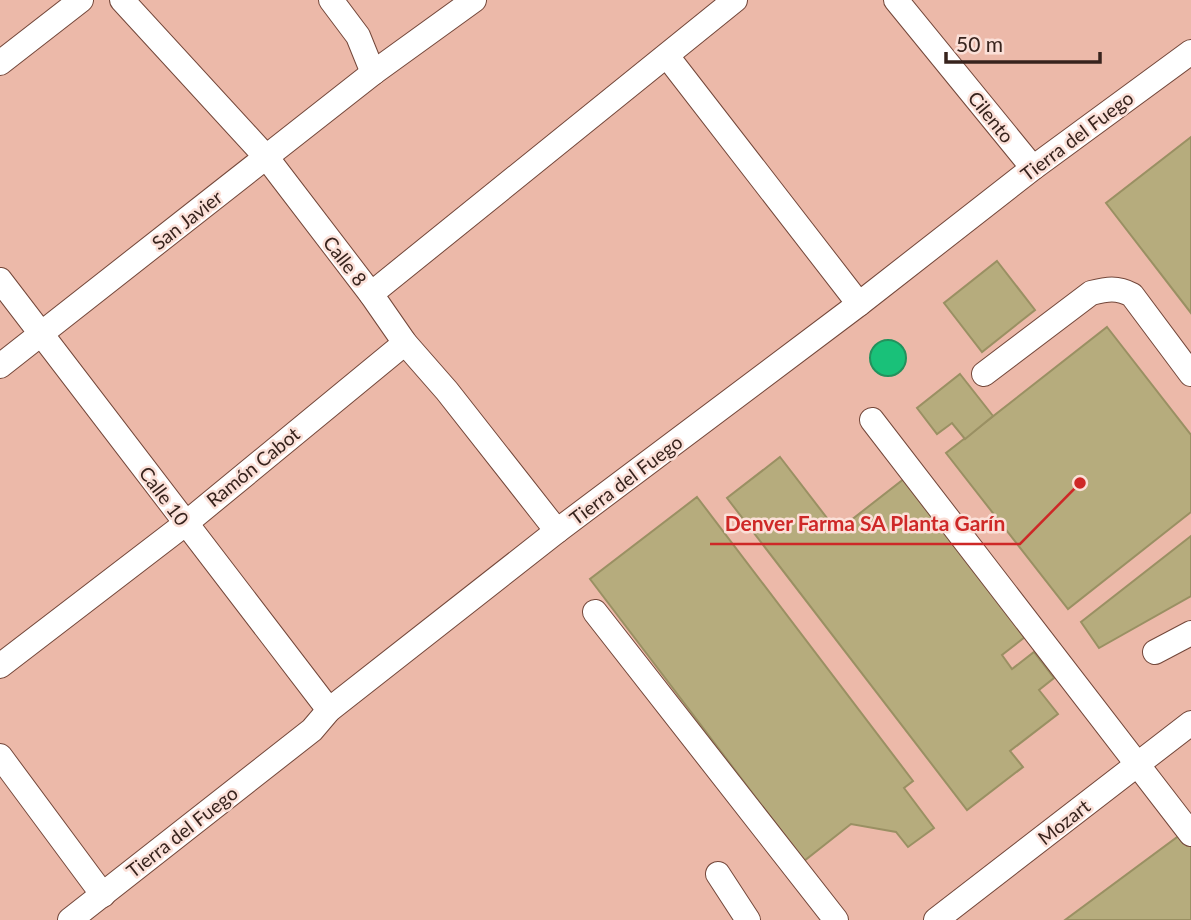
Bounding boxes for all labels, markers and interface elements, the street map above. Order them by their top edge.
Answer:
scale bar [946,21,1100,65]
text: 50 m [956,31,1003,56]
street label: Cilento [964,86,1019,147]
street label: Tierra del Fuego [1016,86,1137,185]
street label: San Javier [147,185,226,254]
street label: Calle 8 [319,231,372,290]
street label: Ramón Cabot [201,422,304,511]
street label: Tierra del Fuego [565,430,686,529]
street label: Calle 10 [135,462,194,530]
callout: Denver Farma SA Planta Garín [710,502,1020,544]
text: Denver Farma SA Planta Garín [725,510,1005,535]
street label: Tierra del Fuego [121,781,242,882]
street label: Mozart [1033,794,1094,849]

